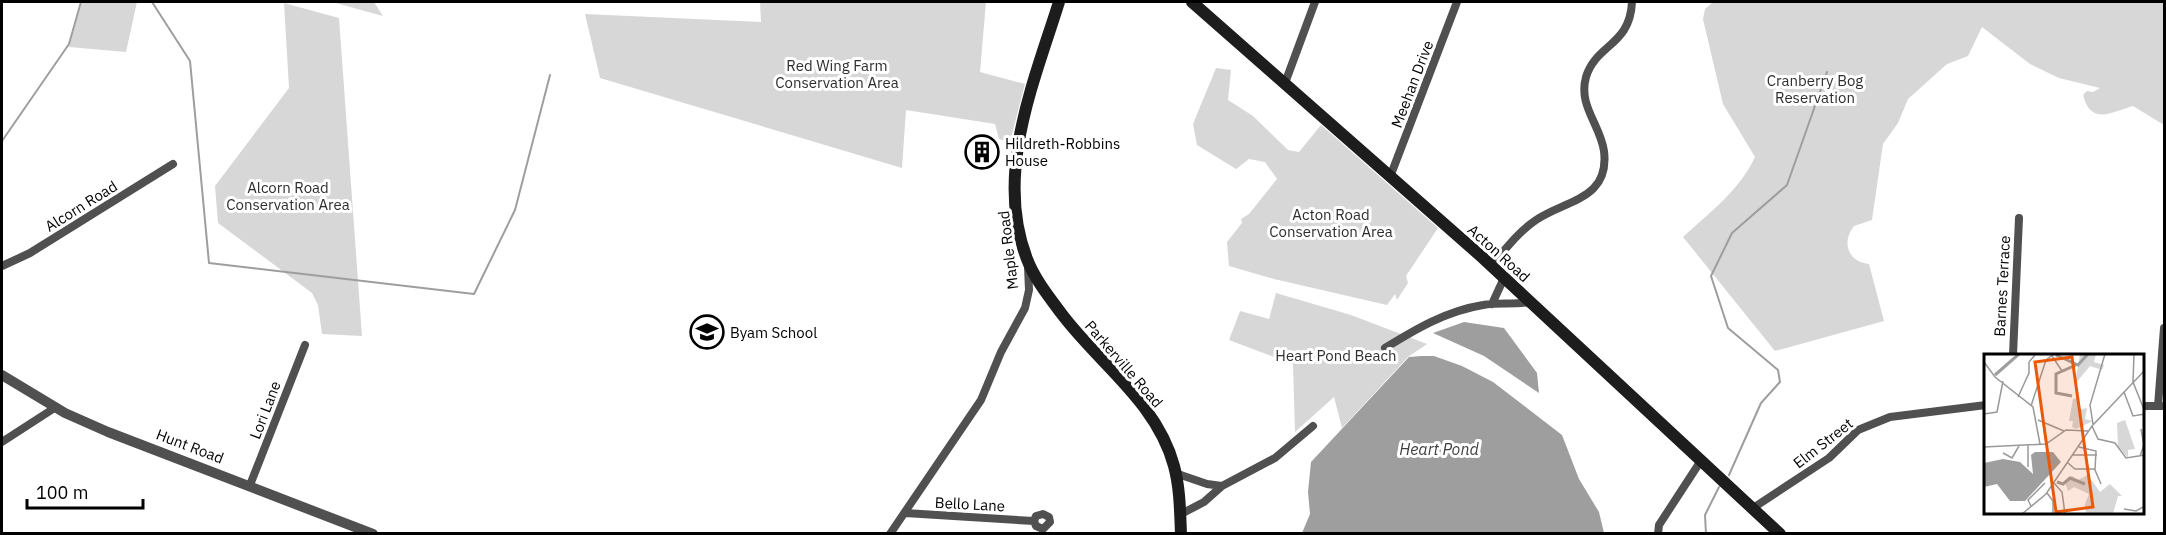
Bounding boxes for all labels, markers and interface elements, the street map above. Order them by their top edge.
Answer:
street label: Meehan Drive [1387,38,1437,130]
park label: Red Wing Farm Conservation Area [775,56,899,92]
park label: Cranberry Bog Reservation [1767,71,1863,107]
building icon: Hildreth-Robbins House [964,134,1000,170]
place label: Hildreth-Robbins House [1005,134,1120,170]
street label: Alcorn Road [41,176,121,236]
park label: Alcorn Road Conservation Area [226,178,350,214]
park label: Acton Road Conservation Area [1269,205,1393,241]
street label: Maple Road [994,210,1022,290]
street label: Acton Road [1464,220,1534,286]
street label: Barnes Terrace [1990,235,2014,337]
school or university icon: Byam School [689,314,725,350]
street label: Parkerville Road [1081,316,1167,412]
place label: Byam School [730,323,817,342]
park label: Heart Pond Beach [1275,346,1397,365]
inset map [1984,354,2145,514]
street label: Lori Lane [245,378,285,442]
street label: Elm Street [1789,414,1857,472]
street label: Hunt Road [153,424,227,468]
water label: Heart Pond [1399,439,1479,459]
scale bar [27,472,142,510]
text: 100 m [36,481,88,504]
street label: Bello Lane [934,493,1006,515]

